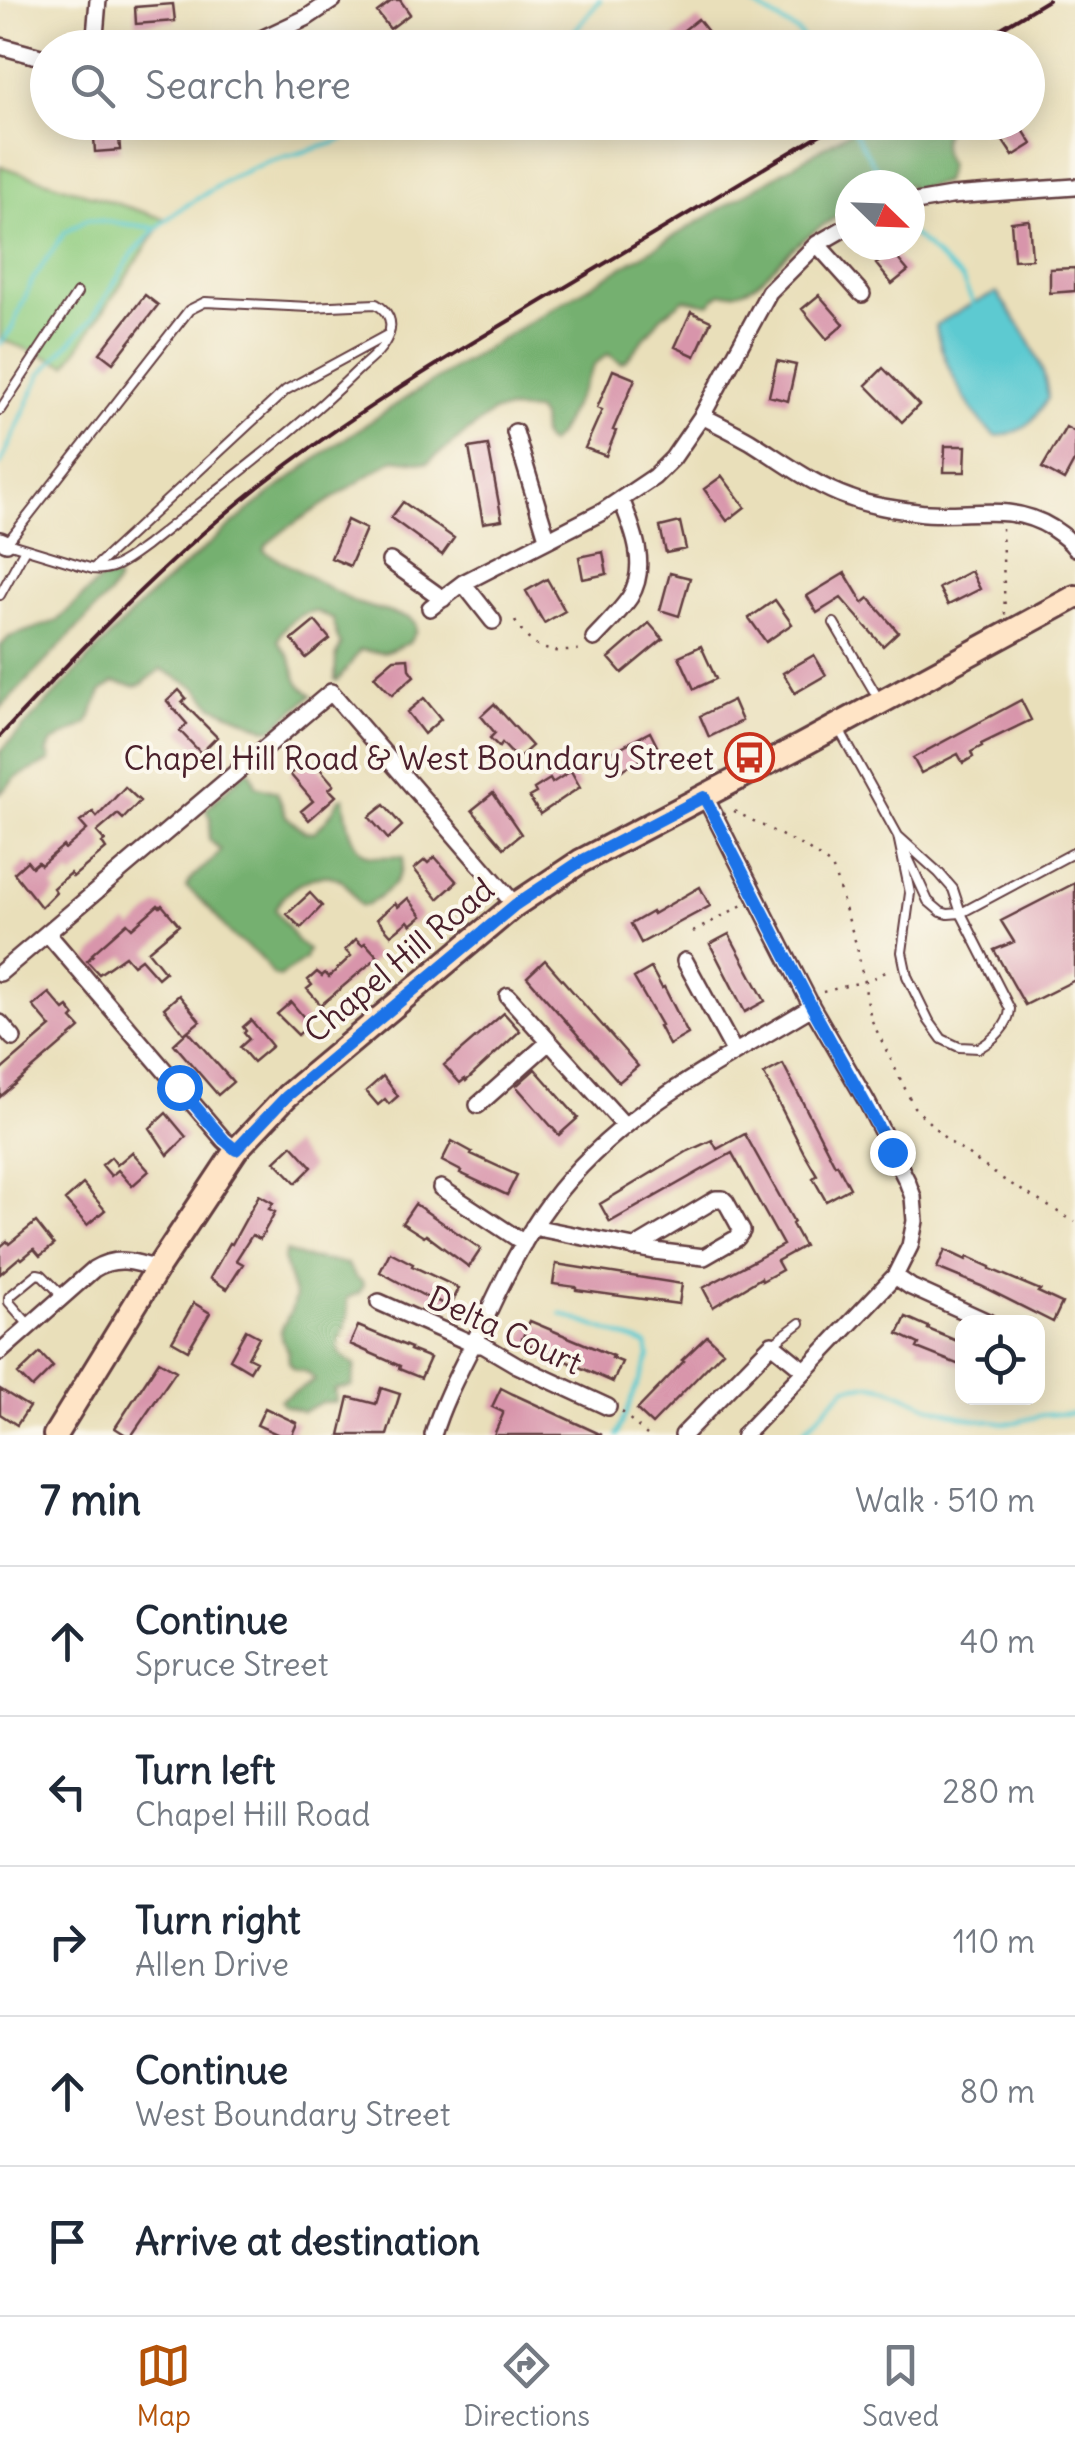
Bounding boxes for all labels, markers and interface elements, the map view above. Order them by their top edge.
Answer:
search box [30,30,1045,140]
icon: search [65,58,120,113]
text: Search here [145,62,351,109]
north arrow [835,170,925,260]
bus stop icon: Chapel Hill Road & West Boundary Street [723,732,775,784]
place label: Chapel Hill Road & West Boundary Street [123,738,714,779]
street label: Chapel Hill Road [296,869,502,1051]
route start [157,1065,203,1111]
route end [870,1130,916,1176]
street label: Delta Court [422,1277,589,1384]
map controls [955,1315,1045,1405]
button: locate [955,1315,1045,1405]
text: 7 min [40,1474,141,1526]
text: Walk · 510 m [855,1480,1035,1521]
text: Continue [135,1597,288,1644]
icon: ahead [40,1614,95,1669]
text: 40 m [960,1621,1035,1662]
text: Spruce Street [135,1644,329,1685]
text: Turn left [135,1747,275,1794]
icon: left [40,1764,95,1819]
text: 280 m [942,1771,1035,1812]
text: Chapel Hill Road [135,1794,370,1835]
text: Turn right [135,1897,301,1944]
icon: right [40,1914,95,1969]
text: 110 m [953,1921,1035,1962]
text: Allen Drive [135,1944,289,1985]
text: Continue [135,2047,288,2094]
icon: ahead [40,2064,95,2119]
text: 80 m [960,2071,1035,2112]
text: West Boundary Street [135,2094,451,2135]
icon: arrive [40,2214,95,2269]
text: Arrive at destination [135,2218,480,2265]
tab: Map [136,2338,191,2434]
tab: Directions [463,2338,590,2434]
tab: Saved [862,2338,939,2434]

